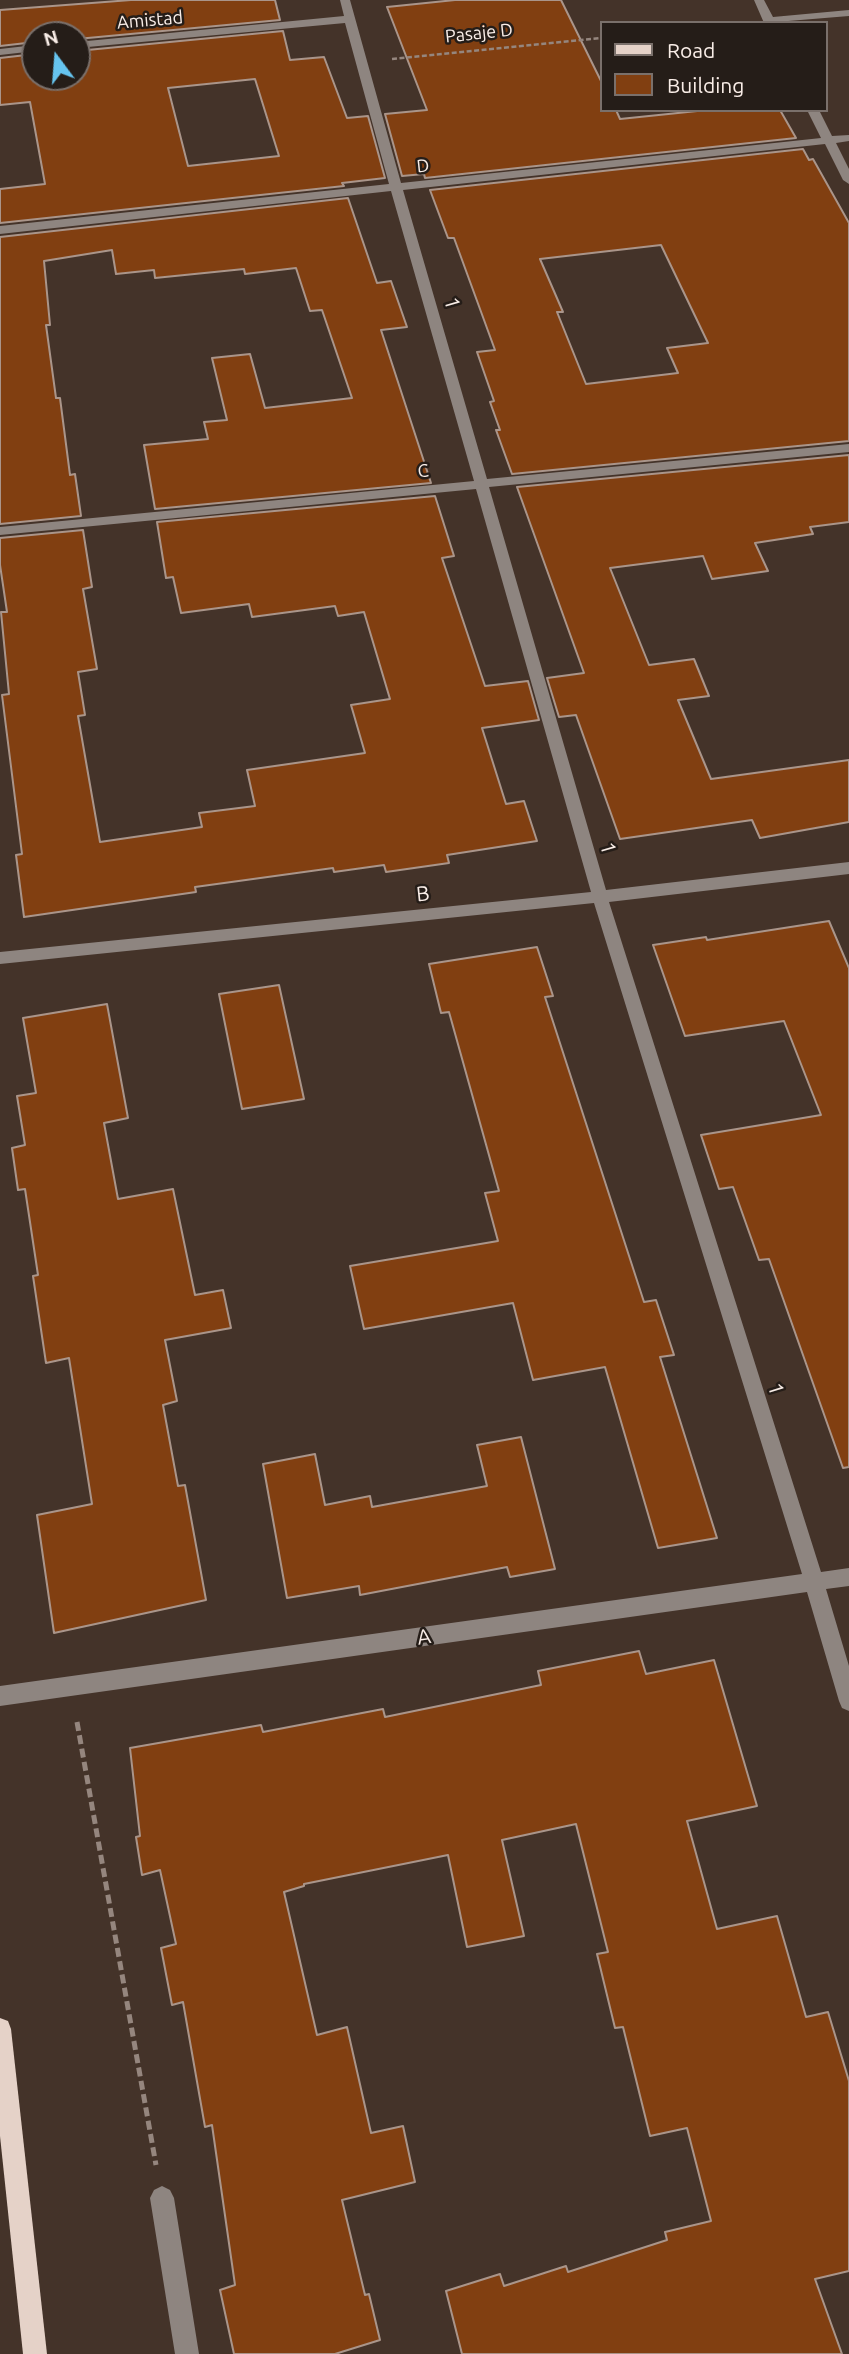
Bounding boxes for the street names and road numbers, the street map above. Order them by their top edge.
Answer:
street label: Amistad [116,6,184,34]
street label: Pasaje D [444,19,514,47]
street label: D [416,155,430,177]
street label: 1 [438,294,466,312]
street label: C [416,460,430,482]
street label: 1 [594,839,622,857]
street label: B [415,881,431,907]
street label: 1 [762,1380,790,1398]
street label: A [415,1624,433,1650]

